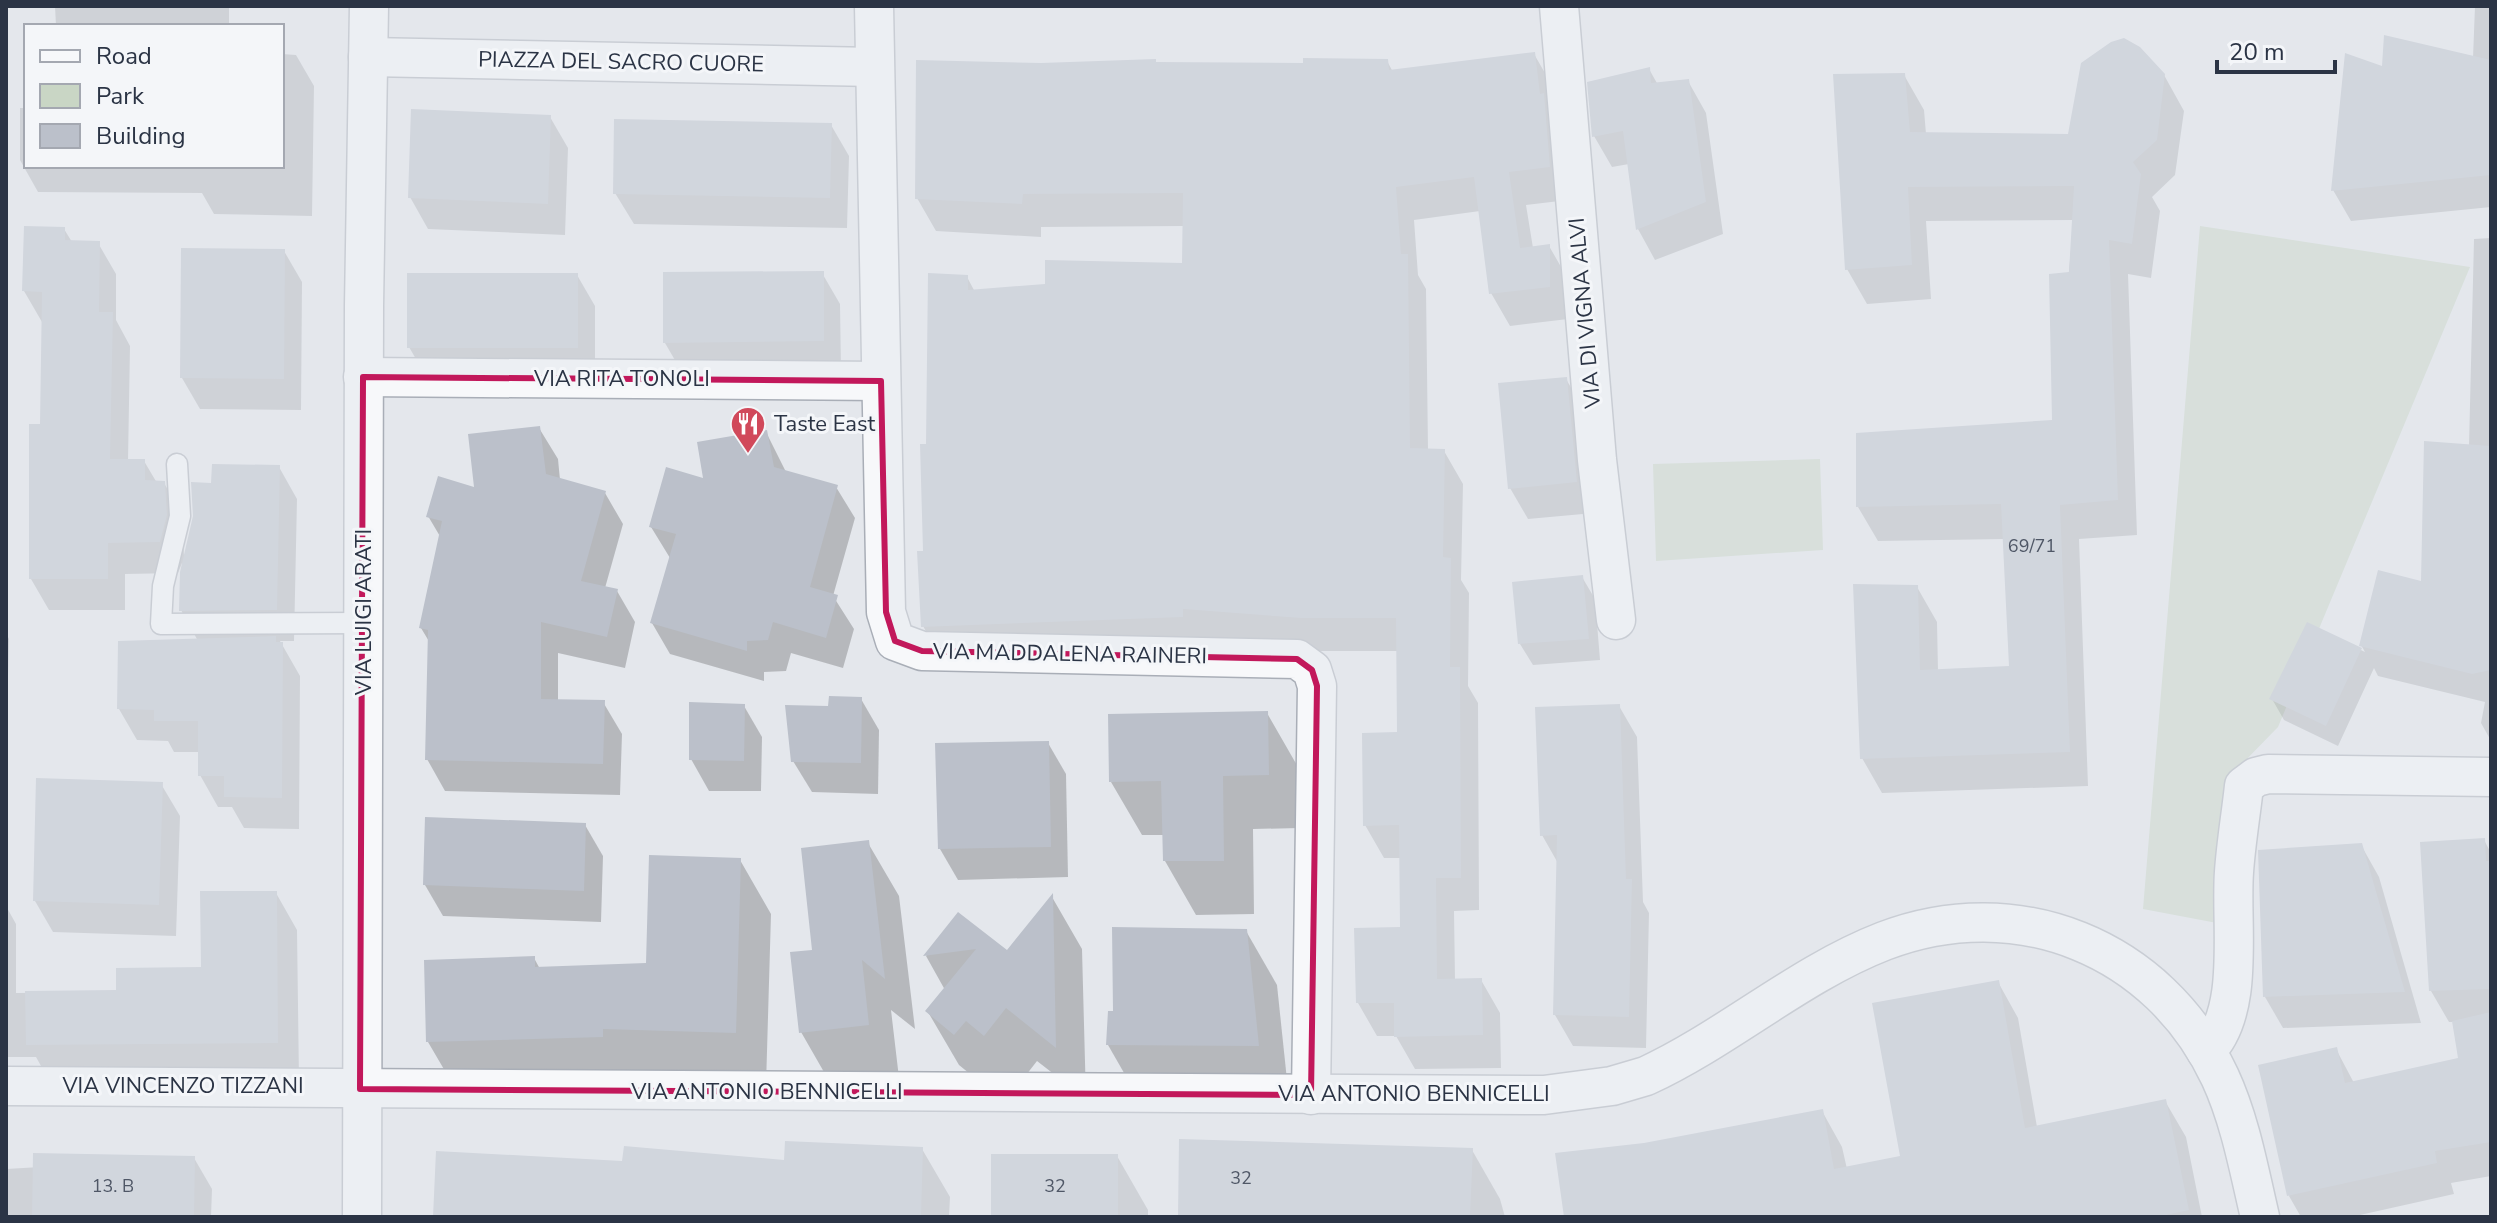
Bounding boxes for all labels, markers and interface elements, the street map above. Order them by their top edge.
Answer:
legend [24,24,284,168]
scale bar [2217,24,2335,74]
text: 20 m [2229,36,2285,68]
text: Road [96,40,152,72]
street label: PIAZZA DEL SACRO CUORE [478,45,764,79]
text: Park [96,80,145,112]
text: Building [96,120,186,152]
street label: VIA DI VIGNA ALVI [1562,216,1608,411]
street label: VIA RITA TONOLI [533,364,710,394]
restaurant icon: Taste East [729,405,767,455]
place label: Taste East [774,409,875,439]
street label: VIA LUIGI ARATI [349,529,379,696]
house number: 69/71 [2008,534,2056,558]
street label: VIA MADDALENA RAINERI [932,637,1207,671]
street label: VIA VINCENZO TIZZANI [61,1071,304,1101]
street label: VIA ANTONIO BENNICELLI [630,1077,903,1107]
street label: VIA ANTONIO BENNICELLI [1277,1079,1550,1109]
house number: 32 [1230,1166,1252,1190]
house number: 13. В [92,1174,134,1198]
house number: 32 [1044,1174,1066,1198]

